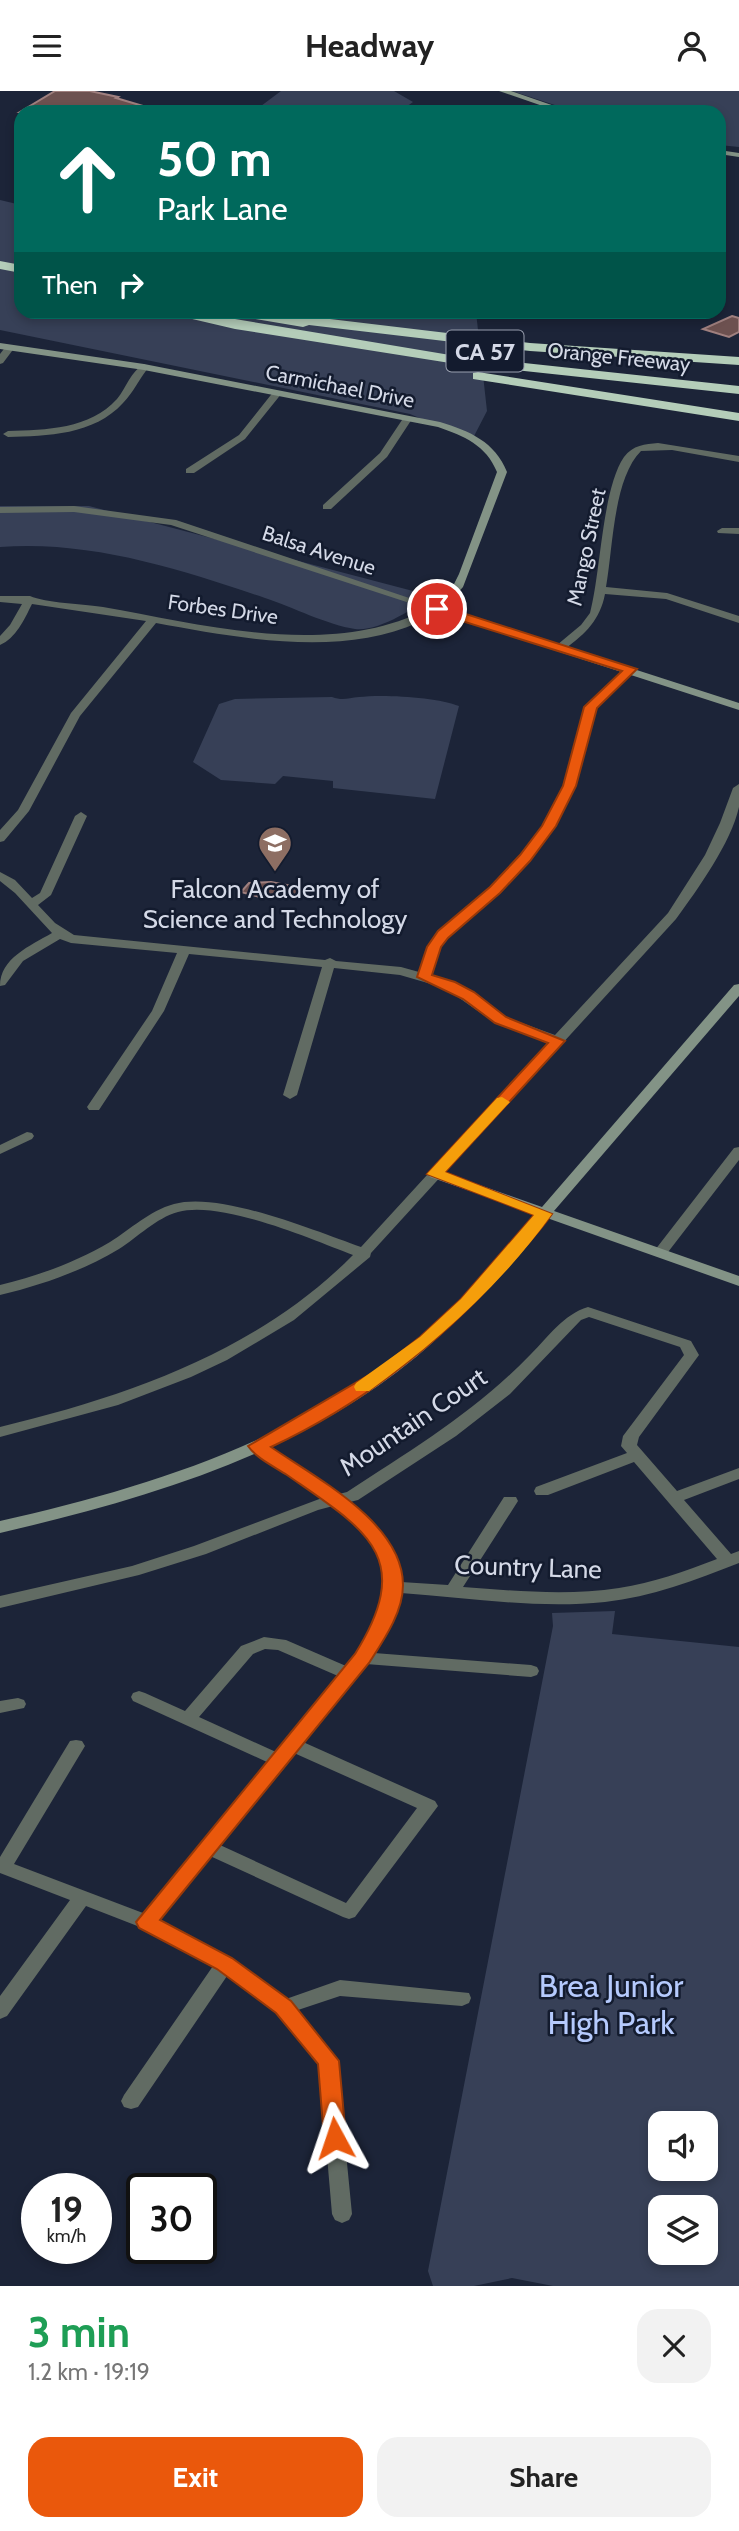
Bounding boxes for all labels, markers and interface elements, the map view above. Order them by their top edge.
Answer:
text: Headway [305,26,434,65]
icon: menu [28,27,66,65]
icon: person [673,27,711,65]
text: 50 m [157,129,272,188]
icon: ahead [42,133,133,224]
text: Park Lane [157,189,288,228]
icon: right [112,266,150,304]
text: Then [42,269,98,301]
road number: CA 57 [447,331,524,372]
street label: Orange Freeway [546,337,692,377]
street label: Carmichael Drive [263,359,417,413]
street label: Mango Street [561,486,611,608]
street label: Balsa Avenue [259,520,379,580]
pin [407,579,467,639]
street label: Forbes Drive [166,589,280,629]
icon: arrive [418,590,456,628]
school or university icon: Falcon Academy of Science and Technology [256,824,294,873]
place label: Falcon Academy of Science and Technology [143,873,407,935]
street label: Mountain Court [333,1361,493,1483]
street label: Country Lane [454,1548,602,1586]
park label: Brea Junior High Park [539,1966,684,2042]
position arrow [298,2101,372,2175]
map controls [648,2111,718,2265]
button: sound [648,2111,718,2181]
speed limit sign: 30 [126,2173,217,2264]
text: 19 [50,2188,83,2231]
button: layers [648,2195,718,2265]
text: km/h [47,2225,86,2247]
text: 3 min [28,2306,130,2358]
button: close [637,2309,711,2383]
text: 1.2 km · 19:19 [28,2358,150,2386]
button: Exit [28,2437,363,2517]
button: Share [377,2437,711,2517]

